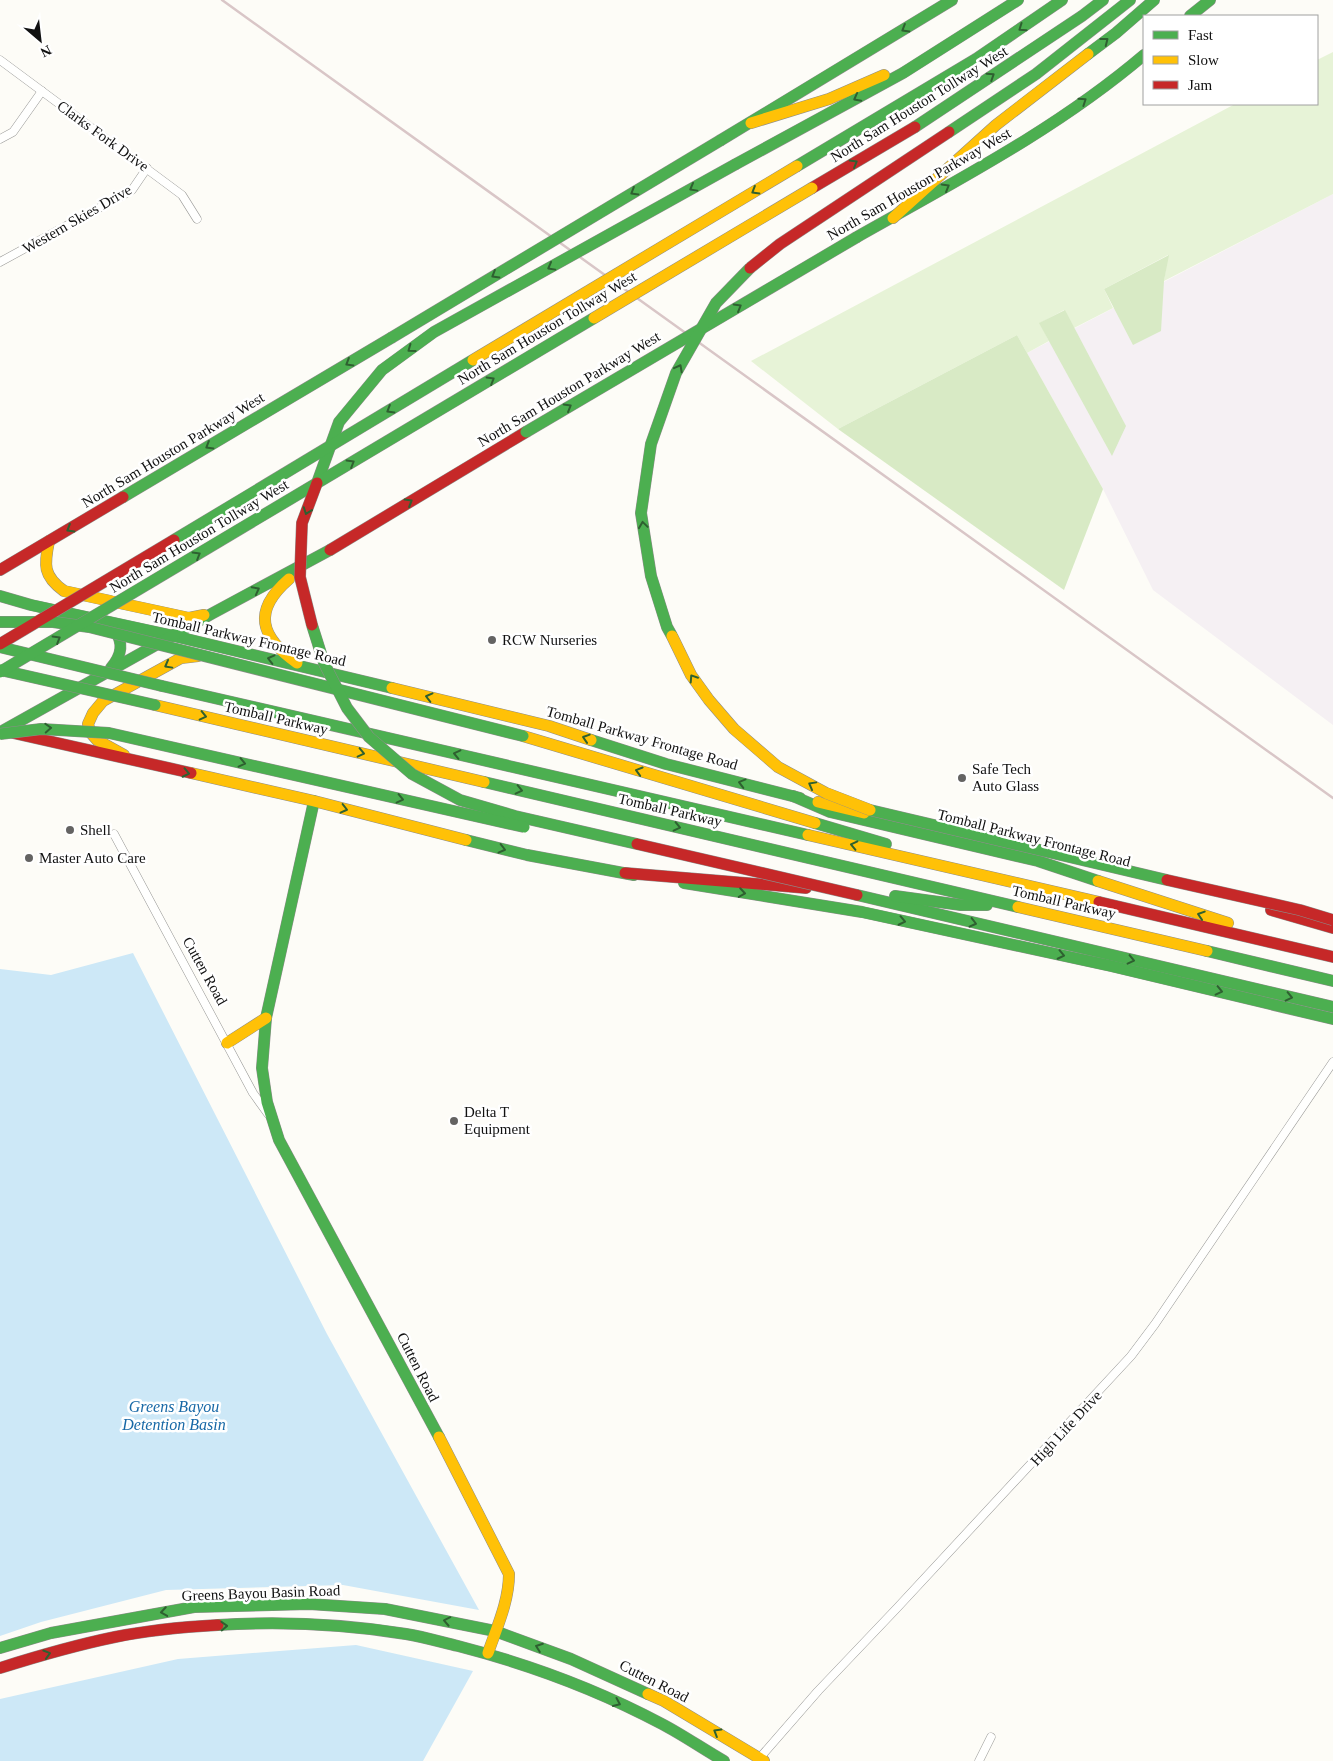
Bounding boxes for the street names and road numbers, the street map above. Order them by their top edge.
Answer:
street label: North Sam Houston Tollway West [828,42,1011,165]
street label: Clarks Fork Drive [54,97,152,175]
street label: North Sam Houston Parkway West [824,124,1014,243]
street label: Western Skies Drive [20,181,135,257]
street label: North Sam Houston Tollway West [455,268,640,388]
street label: North Sam Houston Parkway West [475,328,664,450]
street label: North Sam Houston Parkway West [79,389,268,511]
street label: North Sam Houston Tollway West [107,476,292,596]
street label: Tomball Parkway Frontage Road [150,609,348,669]
street label: Tomball Parkway [223,698,330,738]
street label: Tomball Parkway Frontage Road [544,703,740,773]
street label: Tomball Parkway [617,790,724,830]
street label: Tomball Parkway Frontage Road [936,806,1133,870]
street label: Tomball Parkway [1011,882,1118,922]
street label: Cutten Road [180,934,231,1008]
street label: Cutten Road [394,1330,442,1405]
street label: High Life Drive [1027,1387,1105,1469]
street label: Greens Bayou Basin Road [181,1582,341,1604]
street label: Cutten Road [617,1657,692,1705]

